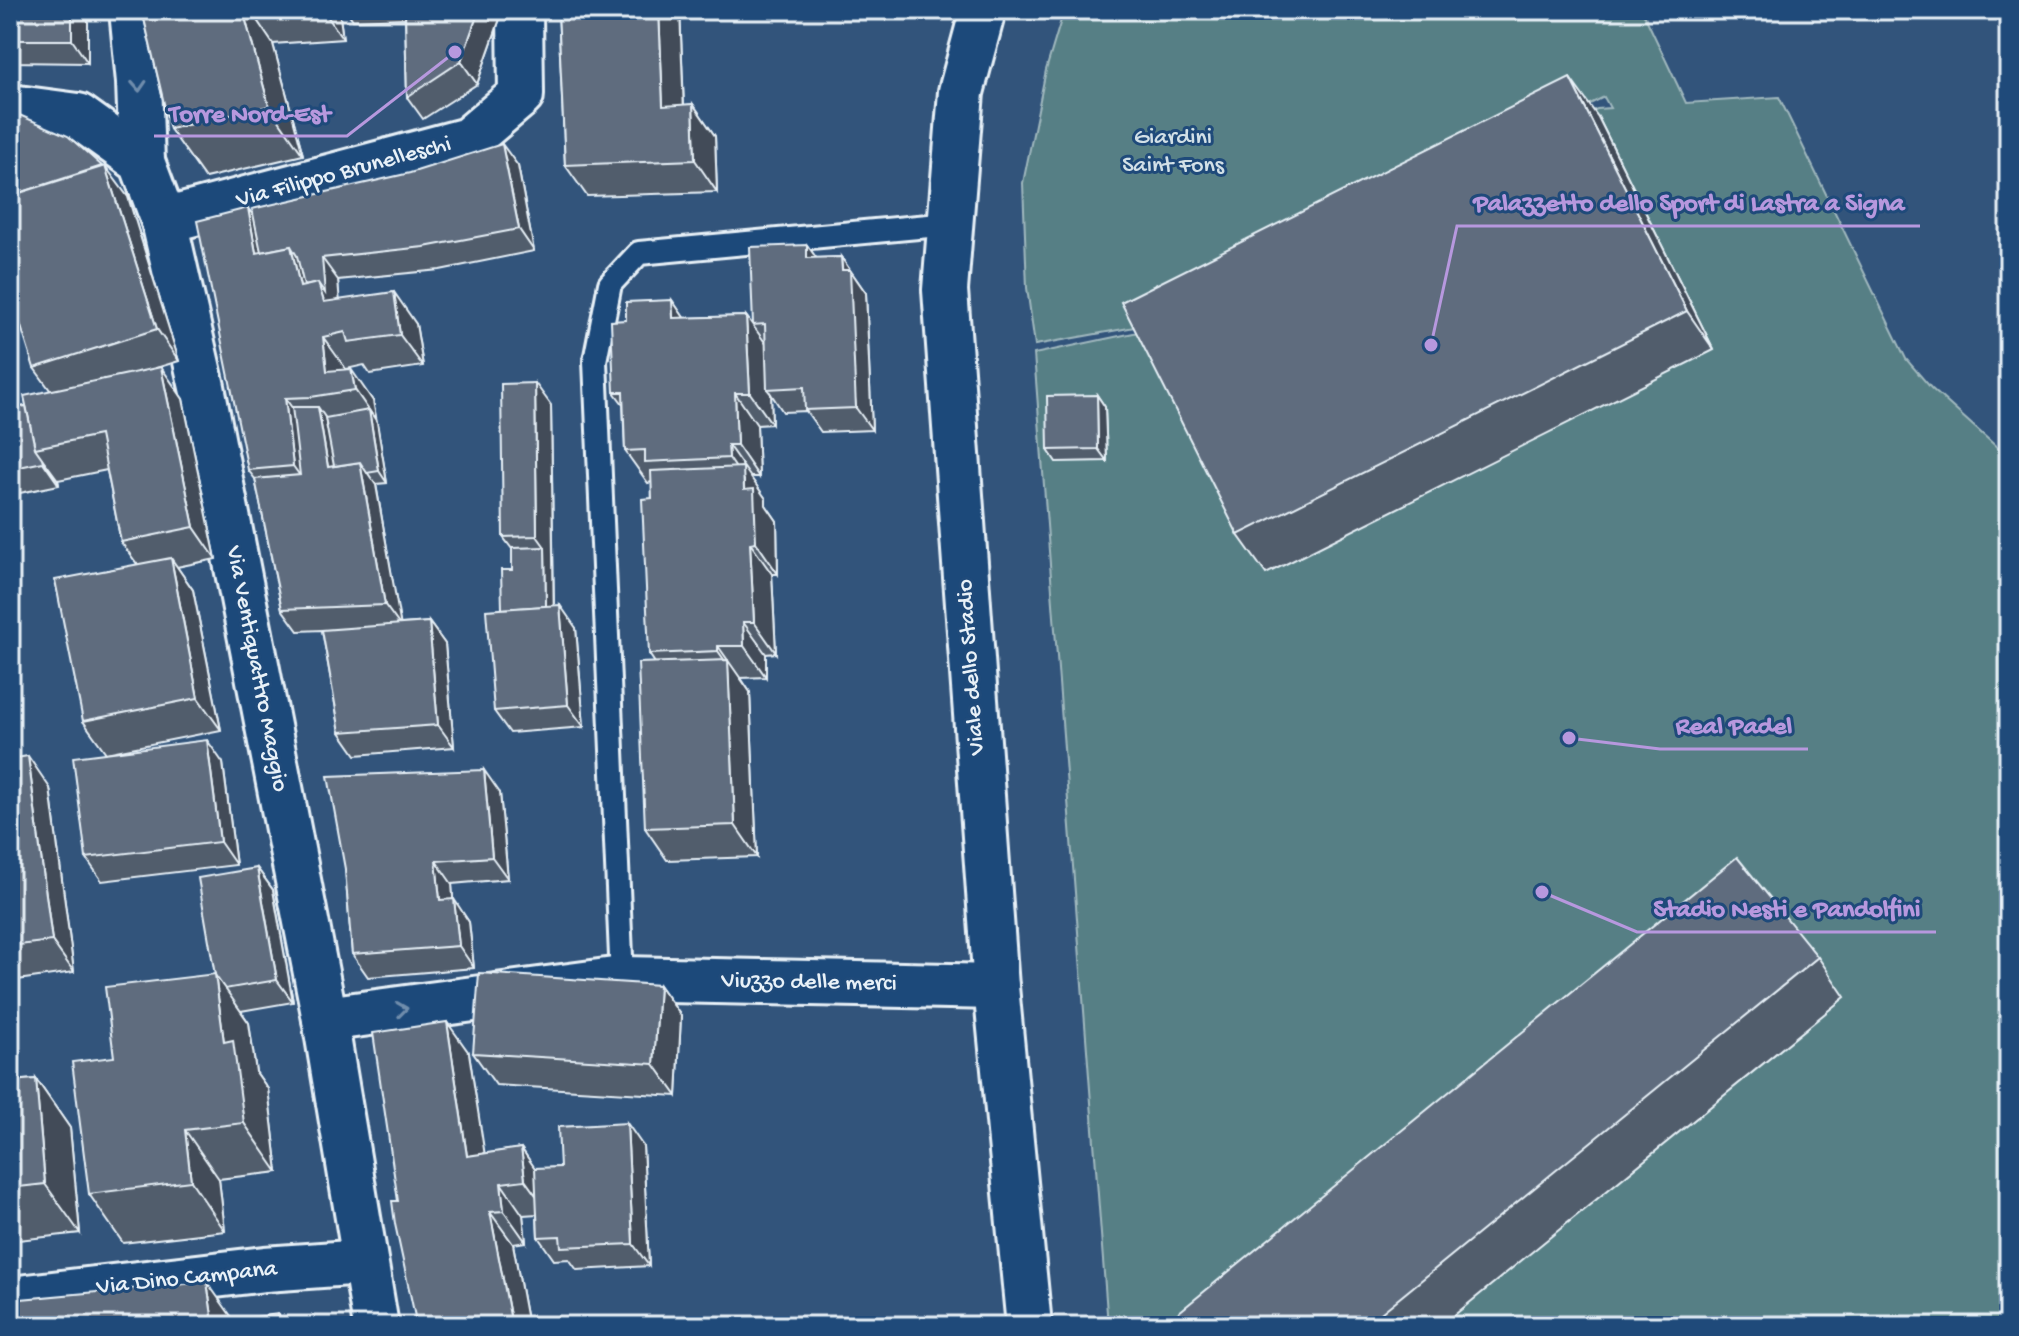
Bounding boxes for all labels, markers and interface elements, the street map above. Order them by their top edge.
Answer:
one-way arrow [130,80,147,93]
callout: Torre Nord-Est [154,86,347,136]
text: Torre Nord-Est [168,101,333,132]
park label: Giardini Saint Fons [1122,124,1225,181]
street label: Via Filippo Brunelleschi [232,130,455,216]
callout: Palazzetto dello Sport di Lastra a Signa [1457,176,1920,226]
text: Palazzetto dello Sport di Lastra a Signa [1471,190,1906,221]
street label: Via Ventiquattro Maggio [218,543,294,794]
street label: Viale dello Stadio [951,578,993,757]
callout: Real Padel [1660,699,1808,749]
text: Real Padel [1675,713,1793,744]
callout: Stadio Nesti e Pandolfini [1637,882,1936,932]
text: Stadio Nesti e Pandolfini [1654,896,1920,927]
street label: Viuzzo delle merci [720,967,897,999]
one-way arrow [395,1001,409,1018]
street label: Via Dino Campana [94,1255,279,1303]

